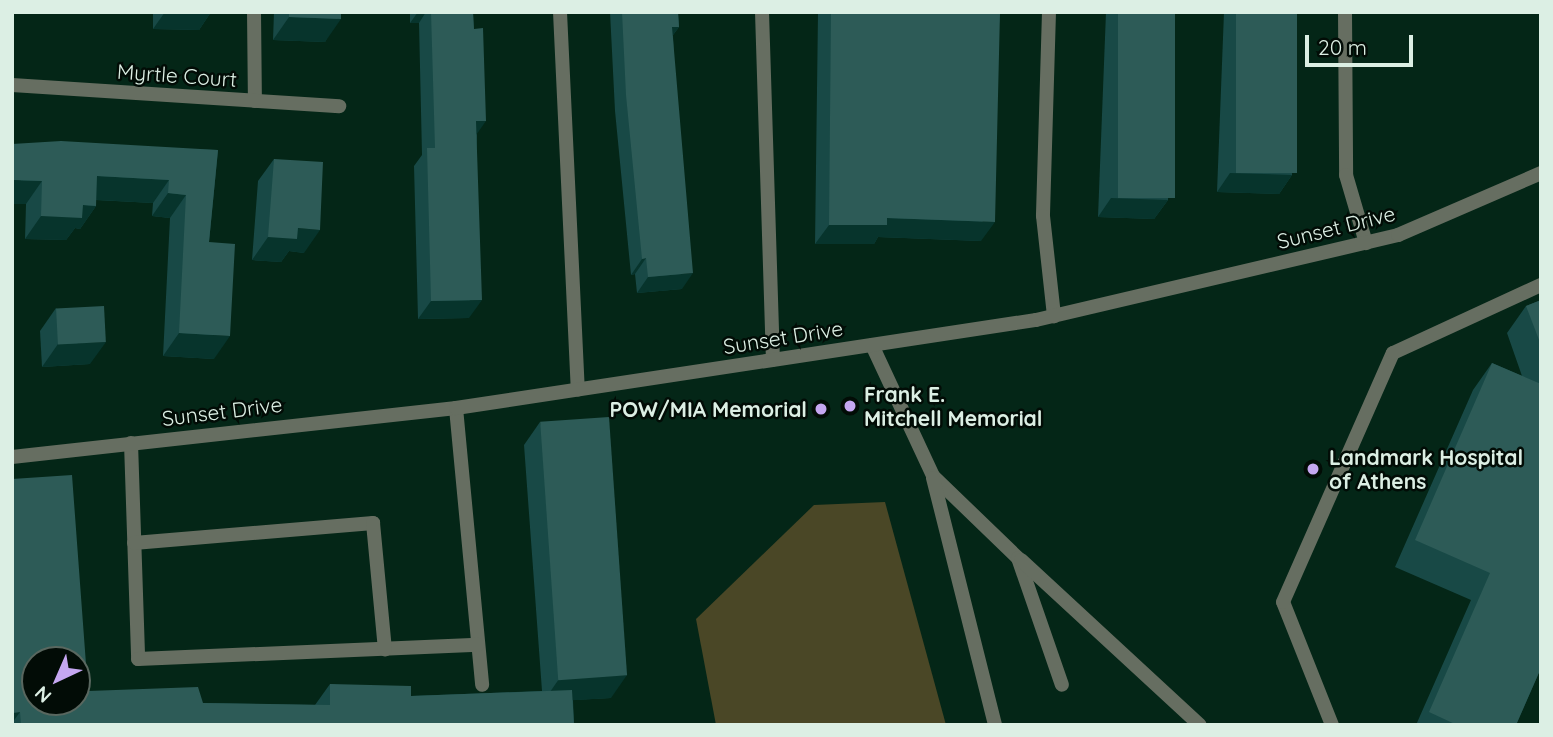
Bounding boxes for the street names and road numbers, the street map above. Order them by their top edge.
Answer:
street label: Myrtle Court [116,58,238,92]
street label: Sunset Drive [1274,200,1398,254]
street label: Sunset Drive [721,315,845,359]
street label: Sunset Drive [160,391,284,431]

